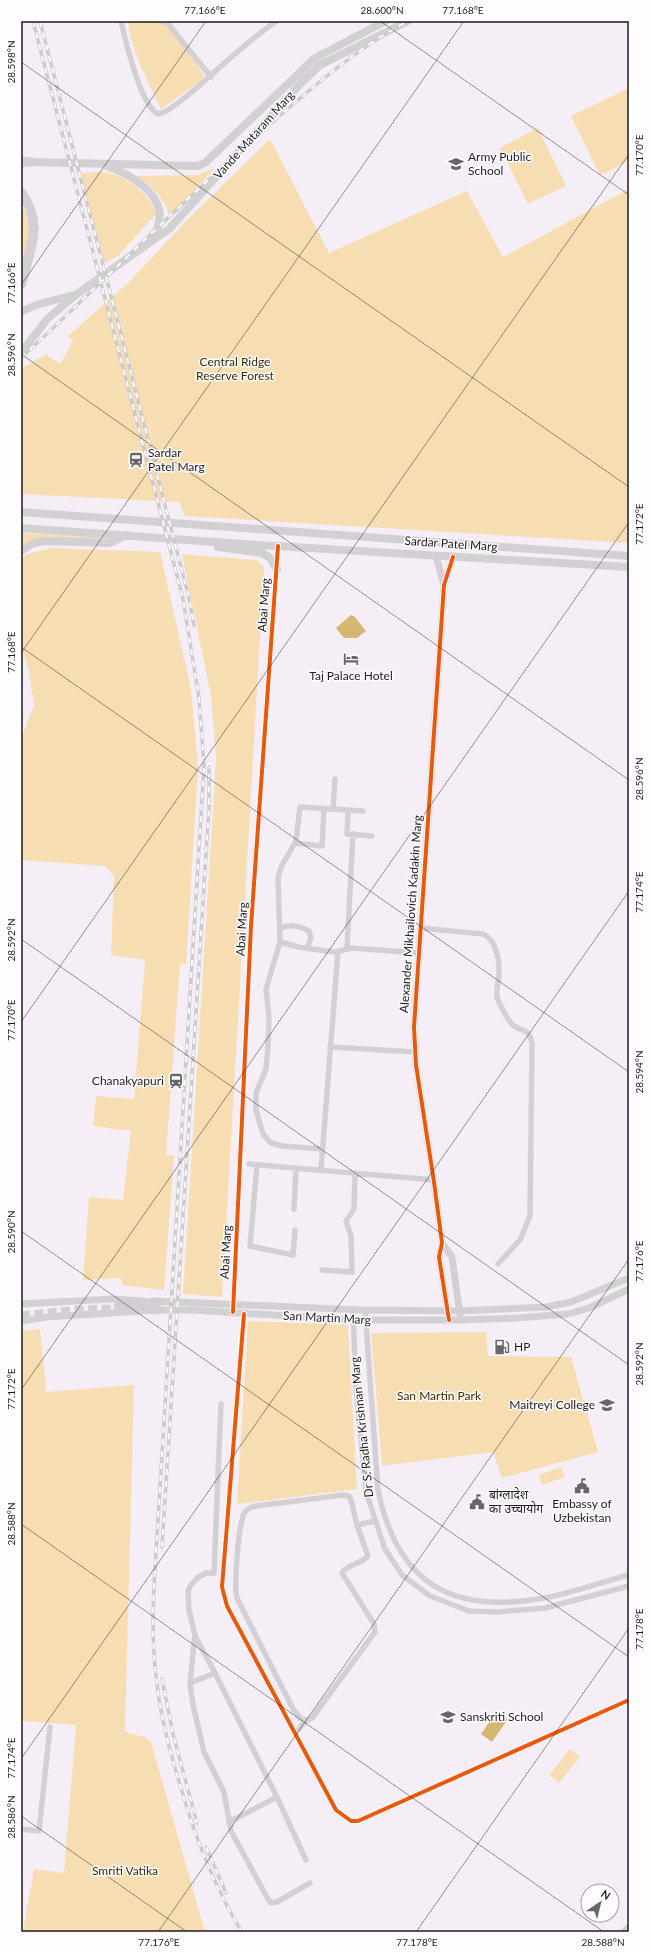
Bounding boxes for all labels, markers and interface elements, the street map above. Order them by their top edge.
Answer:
text: 77.166°E [184,4,226,16]
text: 28.600°N [360,4,404,16]
text: 77.168°E [442,4,484,16]
text: 28.598°N [5,40,17,84]
street label: Vande Mataram Marg [210,87,297,182]
text: 77.170°E [633,134,645,176]
place label: Army Public School [468,149,531,178]
school or university icon: Army Public School [447,155,465,173]
text: 77.166°E [5,262,17,304]
text: 28.596°N [5,333,17,377]
park label: Central Ridge Reserve Forest [196,354,275,383]
place label: Sardar Patel Marg [148,445,205,474]
station icon: Sardar Patel Marg [127,451,145,469]
text: 77.172°E [633,503,645,545]
street label: Sardar Patel Marg [404,533,498,554]
street label: Abai Marg [254,577,273,632]
text: 77.168°E [5,631,17,673]
hotel icon: Taj Palace Hotel [342,650,360,668]
place label: Taj Palace Hotel [309,668,393,683]
text: 28.596°N [633,757,645,801]
street label: Alexander Mikhailovich Kadakin Marg [396,814,425,1013]
text: 77.174°E [633,871,645,913]
street label: Abai Marg [233,902,250,956]
text: 28.592°N [5,918,17,962]
text: 77.170°E [5,999,17,1041]
text: 28.594°N [633,1050,645,1094]
station icon: Chanakyapuri [167,1072,185,1090]
place label: Chanakyapuri [92,1073,164,1088]
text: 28.590°N [5,1210,17,1254]
street label: Abai Marg [217,1225,234,1279]
text: 77.176°E [633,1240,645,1282]
street label: San Martin Marg [283,1308,371,1327]
fuel station icon: HP [493,1338,511,1356]
place label: HP [514,1339,530,1354]
text: 28.592°N [633,1342,645,1386]
street label: Dr S. Radha Krishnan Marg [347,1356,376,1498]
text: 77.172°E [5,1368,17,1410]
park label: San Martin Park [397,1388,482,1403]
school or university icon: Maitreyi College [598,1396,616,1414]
place label: Maitreyi College [509,1397,595,1412]
public building icon: Embassy of Uzbekistan [573,1477,591,1495]
place label: बांग्लादेश का उच्चायोग [489,1487,543,1516]
public building icon: बांग्लादेश का उच्चायोग [468,1493,486,1511]
place label: Embassy of Uzbekistan [552,1496,613,1525]
text: 28.588°N [5,1502,17,1546]
text: 77.178°E [633,1608,645,1650]
school or university icon: Sanskriti School [439,1708,457,1726]
place label: Sanskriti School [460,1709,543,1724]
text: 77.174°E [5,1737,17,1779]
text: 28.586°N [5,1795,17,1839]
park label: Smriti Vatika [92,1863,158,1878]
north arrow [580,1883,620,1923]
text: N [599,1887,613,1902]
text: 77.176°E [138,1936,180,1948]
text: 77.178°E [396,1936,438,1948]
text: 28.588°N [581,1936,625,1948]

